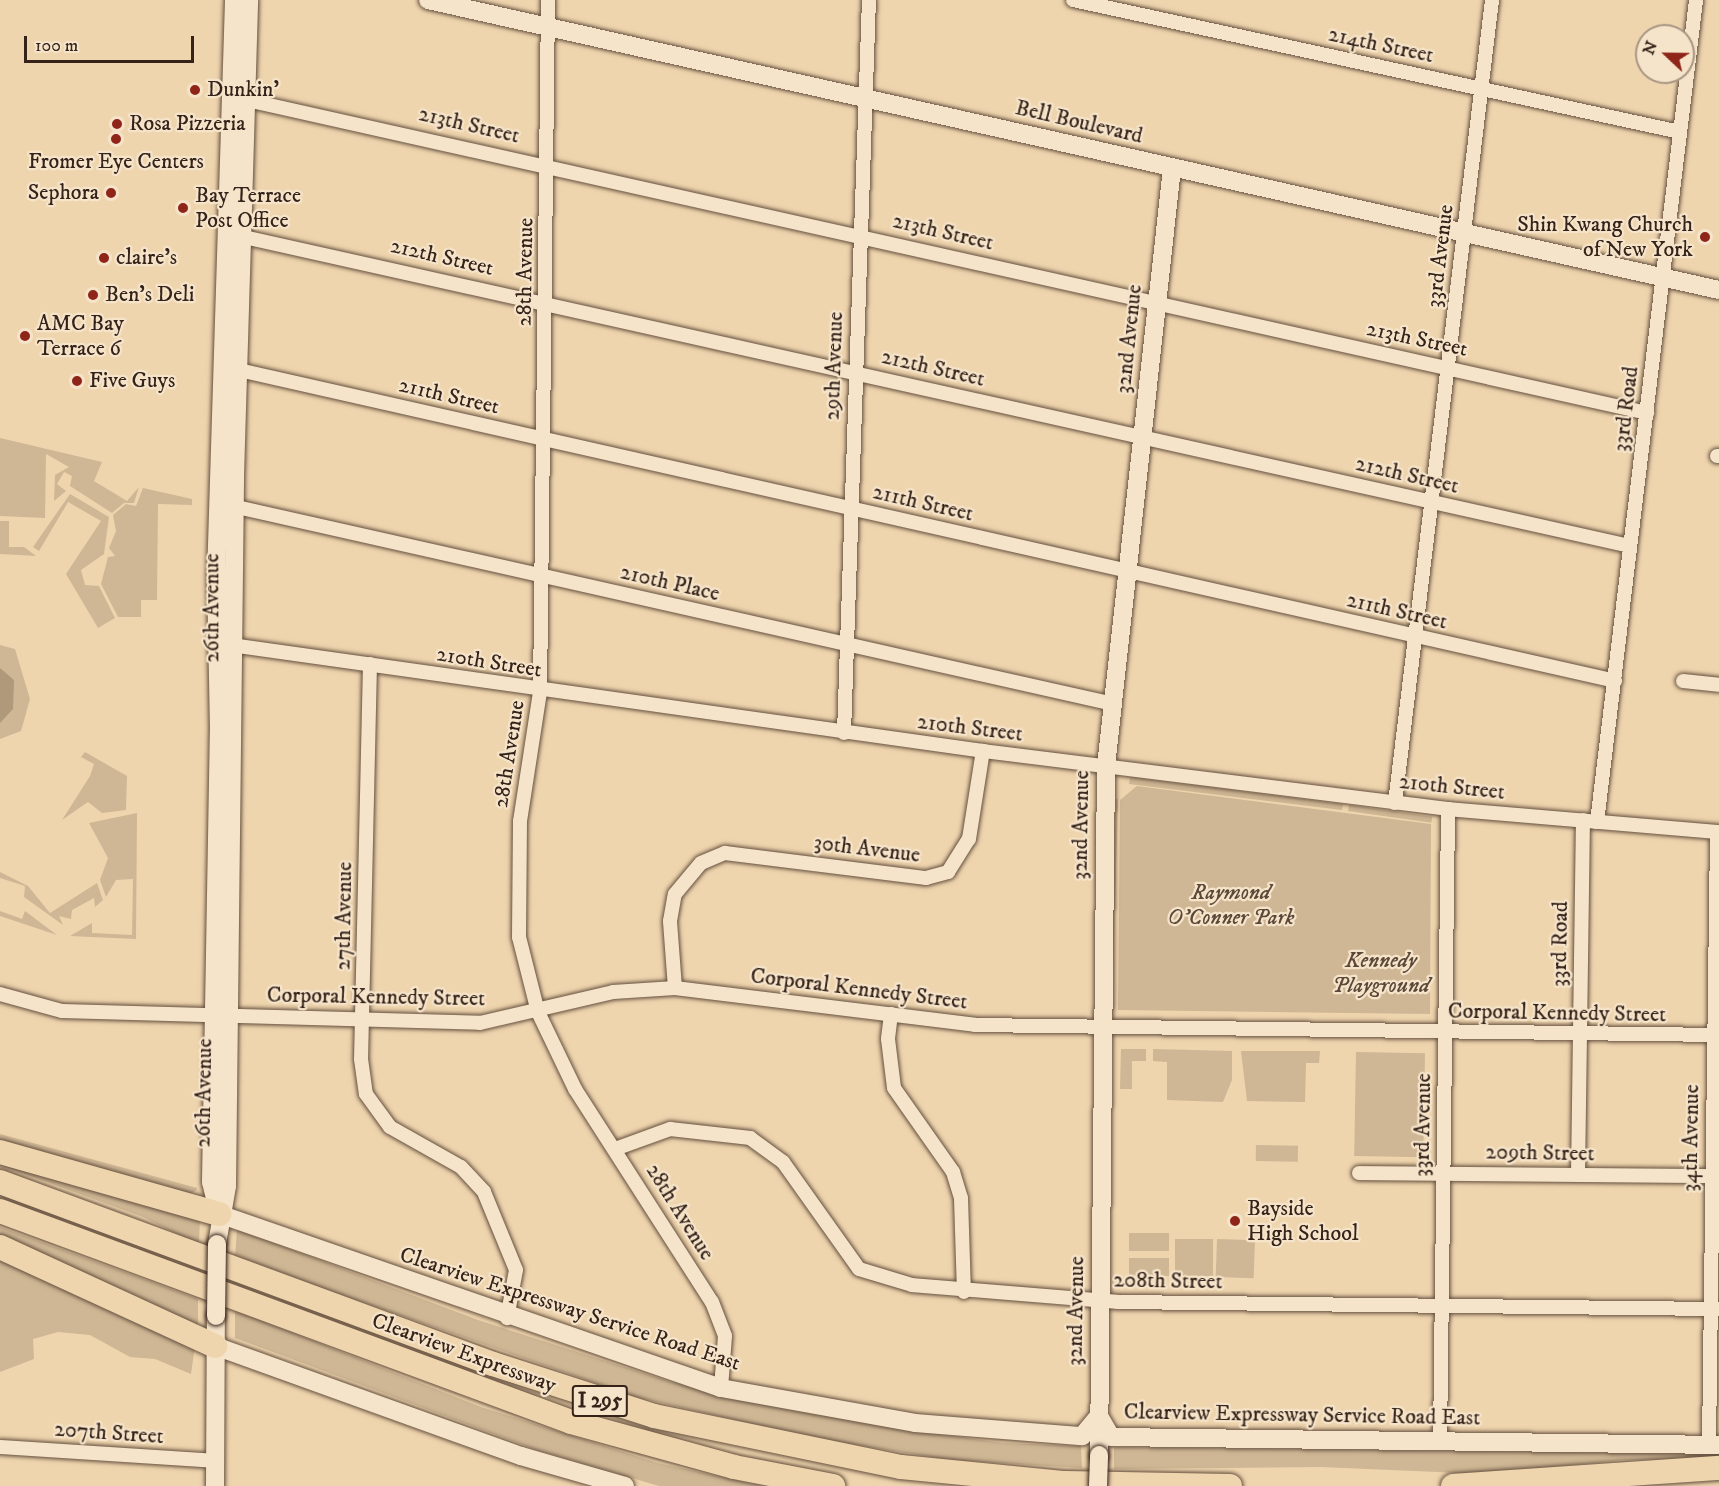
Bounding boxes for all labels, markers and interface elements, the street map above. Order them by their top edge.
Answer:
street label: 214th Street [1326,21,1436,69]
scale bar [27,24,196,62]
north arrow [1635,24,1695,84]
text: 100 m [35,35,78,57]
text: N [1638,38,1662,58]
place label: Dunkin' [207,77,279,103]
marker: Dunkin' [188,83,202,97]
street label: Bell Boulevard [1013,95,1145,149]
street label: 213th Street [416,101,522,149]
place label: Rosa Pizzeria [129,111,245,137]
marker: Rosa Pizzeria [110,117,124,131]
marker: Fromer Eye Centers [109,132,123,146]
place label: Fromer Eye Centers [28,149,204,175]
place label: Sephora [28,180,99,206]
place label: Bay Terrace Post Office [195,182,301,234]
marker: Sephora [104,186,118,200]
marker: Bay Terrace Post Office [176,201,190,215]
street label: 33rd Avenue [1421,203,1459,309]
street label: 213th Street [890,208,996,256]
place label: Shin Kwang Church of New York [1517,211,1693,262]
street label: 28th Avenue [511,218,539,326]
marker: Shin Kwang Church of New York [1698,230,1712,244]
street label: 212th Street [388,232,496,282]
place label: claire's [116,245,177,271]
marker: claire's [97,251,111,265]
place label: Ben's Deli [105,282,195,308]
street label: 32nd Avenue [1110,283,1148,395]
marker: Ben's Deli [86,288,100,302]
place label: AMC Bay Terrace 6 [37,310,124,362]
street label: 29th Avenue [819,311,849,421]
street label: 213th Street [1364,315,1470,363]
marker: AMC Bay Terrace 6 [18,329,32,343]
street label: 212th Street [879,343,987,393]
street label: 33rd Road [1608,365,1644,453]
place label: Five Guys [89,368,175,394]
street label: 211th Street [396,372,502,420]
marker: Five Guys [70,374,84,388]
street label: 212th Street [1353,450,1461,500]
street label: 211th Street [870,479,976,527]
street label: 26th Avenue [199,554,225,662]
street label: 210th Place [618,559,722,607]
street label: 211th Street [1344,587,1450,635]
street label: 210th Street [435,641,543,683]
street label: 28th Avenue [487,698,531,810]
street label: 210th Street [916,708,1024,748]
street label: 210th Street [1398,768,1506,806]
street label: 32nd Avenue [1067,770,1095,880]
street label: 30th Avenue [812,829,922,869]
street label: 27th Avenue [330,861,358,971]
park label: Raymond O'Conner Park [1167,879,1295,930]
street label: 33rd Road [1546,901,1574,987]
park label: Kennedy Playground [1332,947,1430,998]
street label: Corporal Kennedy Street [749,963,969,1015]
street label: Corporal Kennedy Street [267,982,485,1012]
street label: Corporal Kennedy Street [1448,998,1666,1028]
street label: 26th Avenue [190,1038,218,1148]
street label: 33rd Avenue [1409,1073,1437,1177]
street label: 34th Avenue [1677,1084,1705,1192]
street label: 209th Street [1485,1139,1595,1167]
street label: 28th Avenue [640,1159,720,1265]
place label: Bayside High School [1247,1195,1359,1246]
marker: Bayside High School [1228,1214,1242,1228]
street label: Clearview Expressway Service Road East [396,1241,744,1377]
street label: 32nd Avenue [1062,1256,1090,1366]
street label: 208th Street [1113,1267,1223,1295]
street label: Clearview Expressway [368,1307,560,1399]
road number: I 295 [572,1383,628,1419]
street label: Clearview Expressway Service Road East [1124,1399,1480,1431]
street label: 207th Street [53,1416,165,1450]

